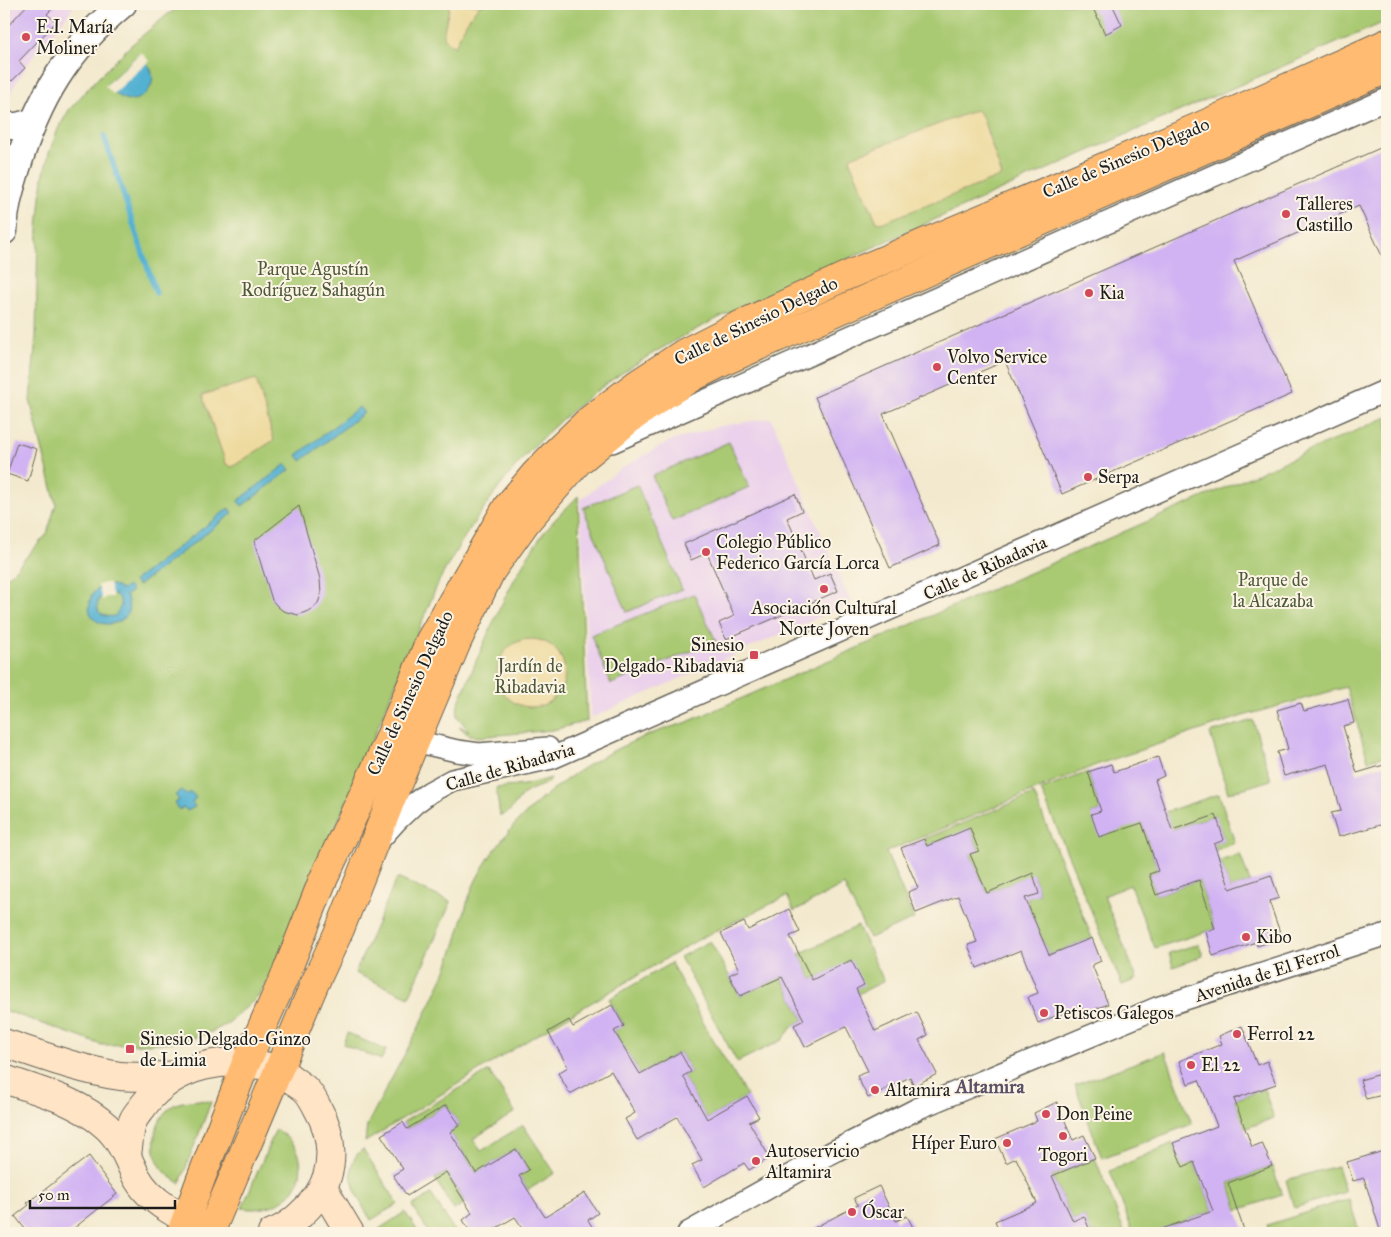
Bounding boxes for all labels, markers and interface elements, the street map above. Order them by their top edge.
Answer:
place label: E.I. María Moliner [36,16,114,59]
marker: E.I. María Moliner [20,31,32,43]
street label: Calle de Sinesio Delgado [1039,113,1213,204]
place label: Talleres Castillo [1296,193,1353,236]
marker: Talleres Castillo [1280,208,1292,220]
park label: Parque Agustín Rodríguez Sahagún [241,258,385,302]
street label: Calle de Sinesio Delgado [671,272,842,371]
place label: Kia [1099,282,1125,304]
marker: Kia [1083,287,1095,299]
place label: Volvo Service Center [946,346,1047,389]
marker: Volvo Service Center [931,361,943,373]
place label: Serpa [1098,466,1140,488]
marker: Serpa [1082,471,1094,483]
place label: Colegio Público Federico García Lorca [716,531,880,574]
street label: Calle de Ribadavia [920,531,1051,605]
marker: Colegio Público Federico García Lorca [700,546,712,558]
park label: Parque de la Alcazaba [1233,569,1314,612]
marker: Asociación Cultural Norte Joven [818,583,830,595]
place label: Asociación Cultural Norte Joven [750,597,897,641]
street label: Calle de Sinesio Delgado [362,607,459,779]
place label: Sinesio Delgado-Ribadavia [604,634,744,678]
marker: Sinesio Delgado-Ribadavia [748,649,760,661]
park label: Jardín de Ribadavia [494,655,566,698]
street label: Calle de Ribadavia [443,738,577,796]
place label: Kibo [1256,926,1292,948]
marker: Kibo [1240,931,1252,943]
street label: Avenida de El Ferrol [1191,939,1342,1007]
place label: Petiscos Galegos [1054,1002,1174,1025]
marker: Petiscos Galegos [1038,1007,1050,1019]
place label: Ferrol 22 [1247,1023,1315,1045]
place label: Sinesio Delgado-Ginzo de Limia [140,1028,311,1071]
marker: Ferrol 22 [1231,1028,1243,1040]
marker: Sinesio Delgado-Ginzo de Limia [124,1043,136,1055]
place label: El 22 [1201,1054,1240,1076]
marker: El 22 [1185,1059,1197,1071]
district label: Altamira [954,1075,1025,1098]
place label: Altamira [884,1079,951,1101]
marker: Altamira [869,1084,881,1096]
place label: Don Peine [1056,1103,1133,1125]
marker: Don Peine [1040,1108,1052,1120]
marker: Togori [1057,1130,1069,1142]
place label: Híper Euro [911,1132,997,1154]
marker: Híper Euro [1001,1137,1013,1149]
place label: Autoservicio Altamira [765,1140,859,1183]
place label: Togori [1038,1144,1088,1167]
marker: Autoservicio Altamira [750,1155,762,1167]
scale bar [30,1177,175,1209]
text: 50 m [38,1186,70,1204]
place label: Óscar [862,1199,904,1223]
marker: Óscar [846,1206,858,1218]

